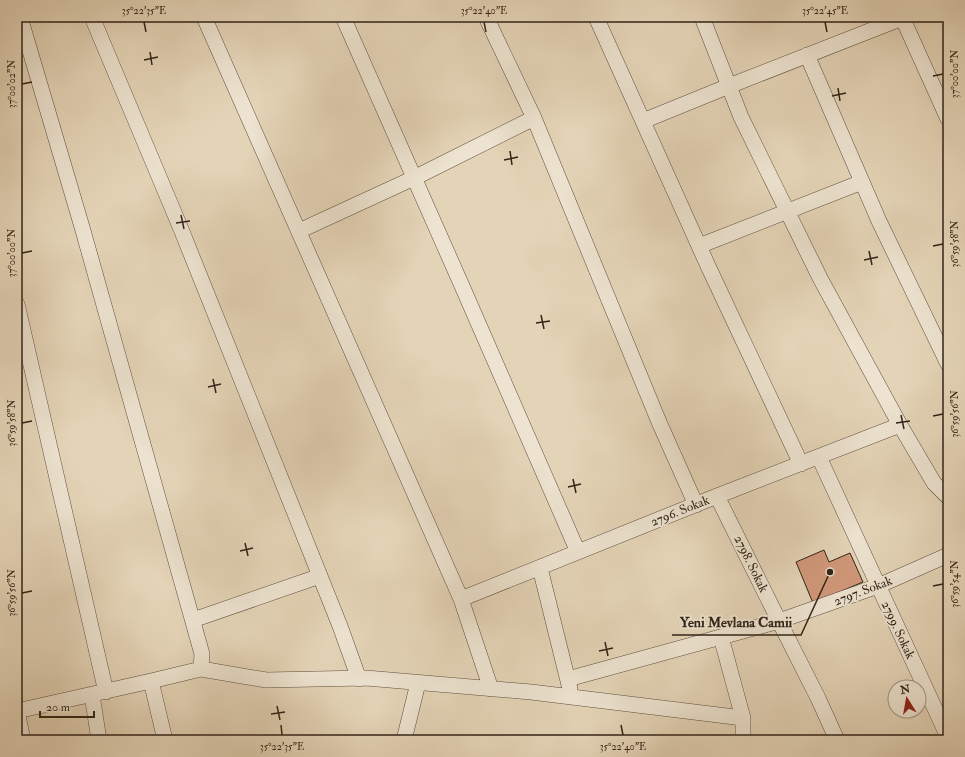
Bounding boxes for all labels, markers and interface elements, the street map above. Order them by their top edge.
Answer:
text: 35°22'35"E [122,5,166,17]
text: 35°22'40"E [461,5,507,17]
text: 35°22'45"E [802,5,848,17]
text: 37°00'00"N [949,50,961,98]
text: 37°00'02"N [6,60,18,108]
text: 36°59'58"N [949,221,961,267]
text: 37°00'00"N [6,229,18,277]
text: 36°59'56"N [949,390,961,438]
text: 36°59'58"N [6,400,18,446]
street label: 2796. Sokak [648,492,713,530]
street label: 2798. Sokak [730,533,772,596]
text: 36°59'54"N [949,560,961,608]
text: 36°59'56"N [6,569,18,617]
street label: 2797. Sokak [832,572,895,609]
street label: 2799. Sokak [878,598,919,662]
callout: Yeni Mevlana Camii [672,609,801,635]
text: Yeni Mevlana Camii [679,614,793,631]
north arrow [887,679,927,719]
text: N [898,682,912,697]
scale bar [40,693,94,719]
text: 20 m [46,700,71,715]
text: 35°22'35"E [260,741,304,753]
text: 35°22'40"E [600,741,646,753]

